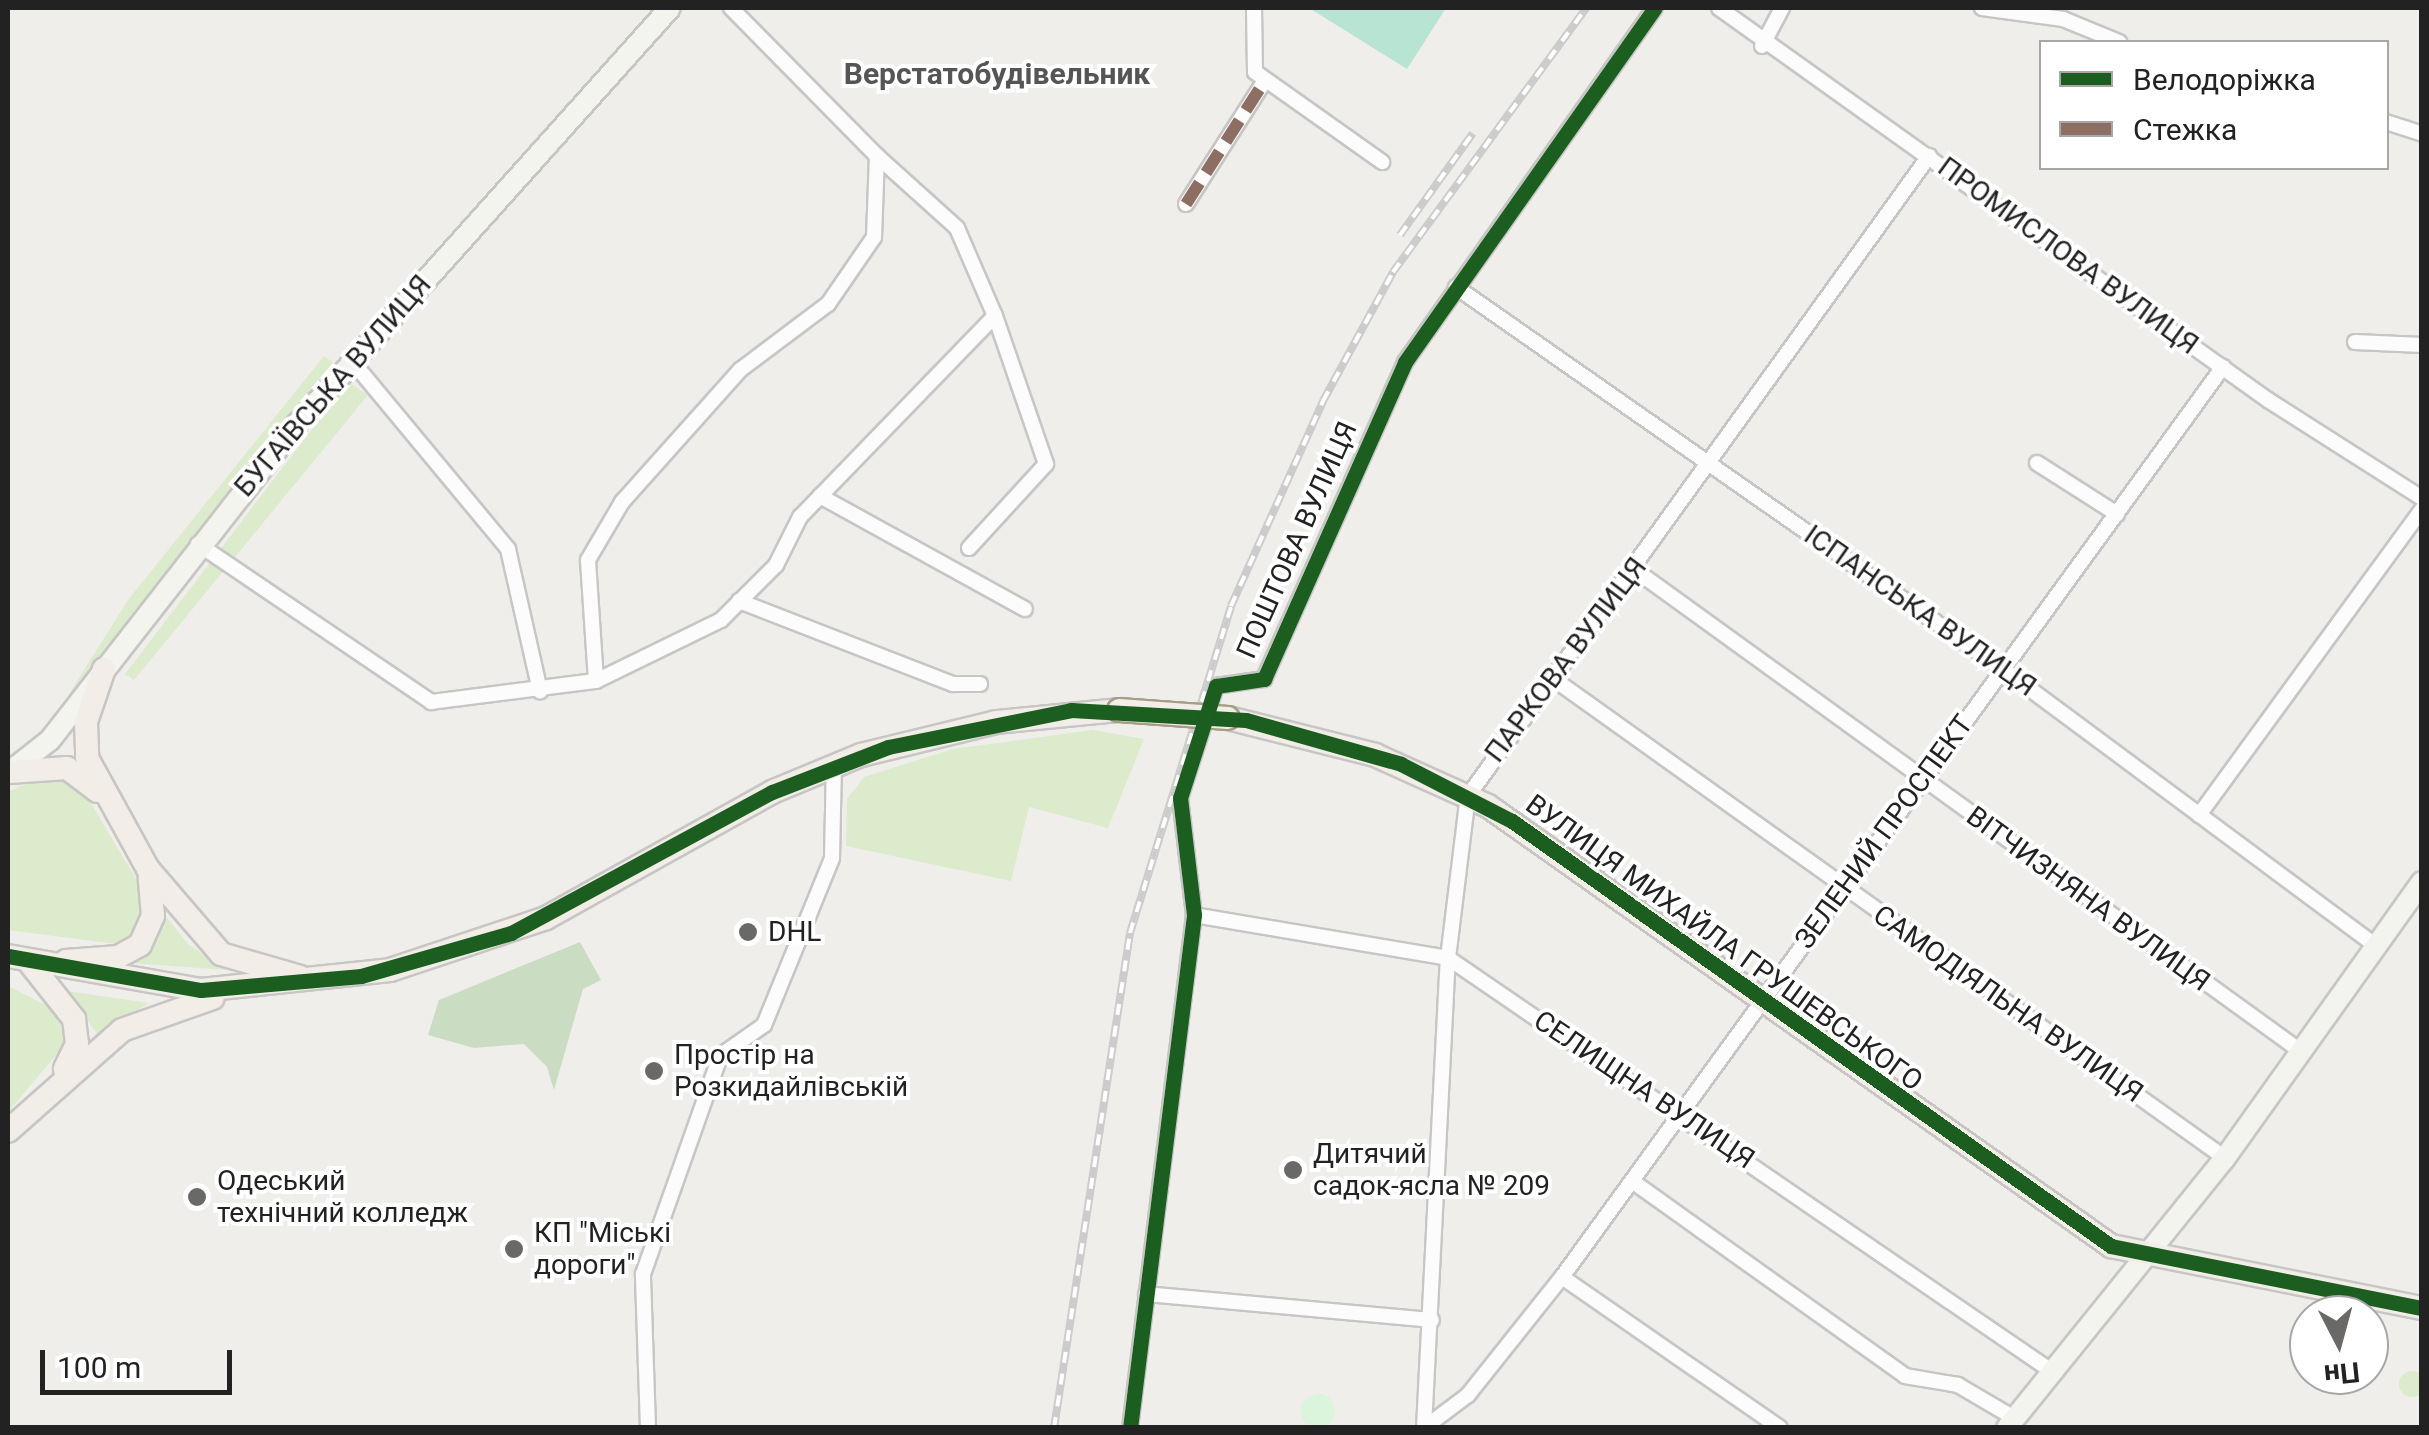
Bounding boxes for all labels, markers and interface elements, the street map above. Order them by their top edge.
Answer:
legend [2039,40,2389,170]
district label: Верстатобудівельник [844,56,1150,92]
text: Велодоріжка [2133,62,2316,97]
text: Стежка [2133,112,2237,147]
street label: ПРОМИСЛОВА ВУЛИЦЯ [1931,150,2205,362]
street label: БУГАЇВСЬКА ВУЛИЦЯ [228,268,438,504]
street label: ПОШТОВА ВУЛИЦЯ [1230,416,1364,664]
street label: ІСПАНСЬКА ВУЛИЦЯ [1798,518,2042,704]
street label: ПАРКОВА ВУЛИЦЯ [1478,551,1654,769]
street label: ЗЕЛЕНИЙ ПРОСПЕКТ [1788,709,1980,955]
street label: ВУЛИЦЯ МИХАЙЛА ГРУШЕВСЬКОГО [1519,788,1929,1098]
street label: ВІТЧИЗНЯНА ВУЛИЦЯ [1960,799,2216,999]
street label: САМОДІЯЛЬНА ВУЛИЦЯ [1867,898,2149,1110]
place label: DHL [768,915,821,949]
marker: DHL [737,921,759,943]
street label: СЕЛИЩНА ВУЛИЦЯ [1527,1004,1761,1176]
place label: Простір на Розкидайлівській [674,1038,908,1104]
marker: Простір на Розкидайлівській [643,1060,665,1082]
place label: Дитячий садок-ясла № 209 [1313,1137,1550,1203]
marker: Дитячий садок-ясла № 209 [1282,1159,1304,1181]
place label: Одеський технічний колледж [217,1164,468,1230]
marker: Одеський технічний колледж [186,1186,208,1208]
place label: КП "Міські дороги" [534,1216,671,1282]
marker: КП "Міські дороги" [503,1238,525,1260]
north arrow [2289,1295,2389,1395]
scale bar [45,1330,238,1392]
text: 100 m [57,1350,141,1385]
text: Пн [2323,1355,2361,1392]

